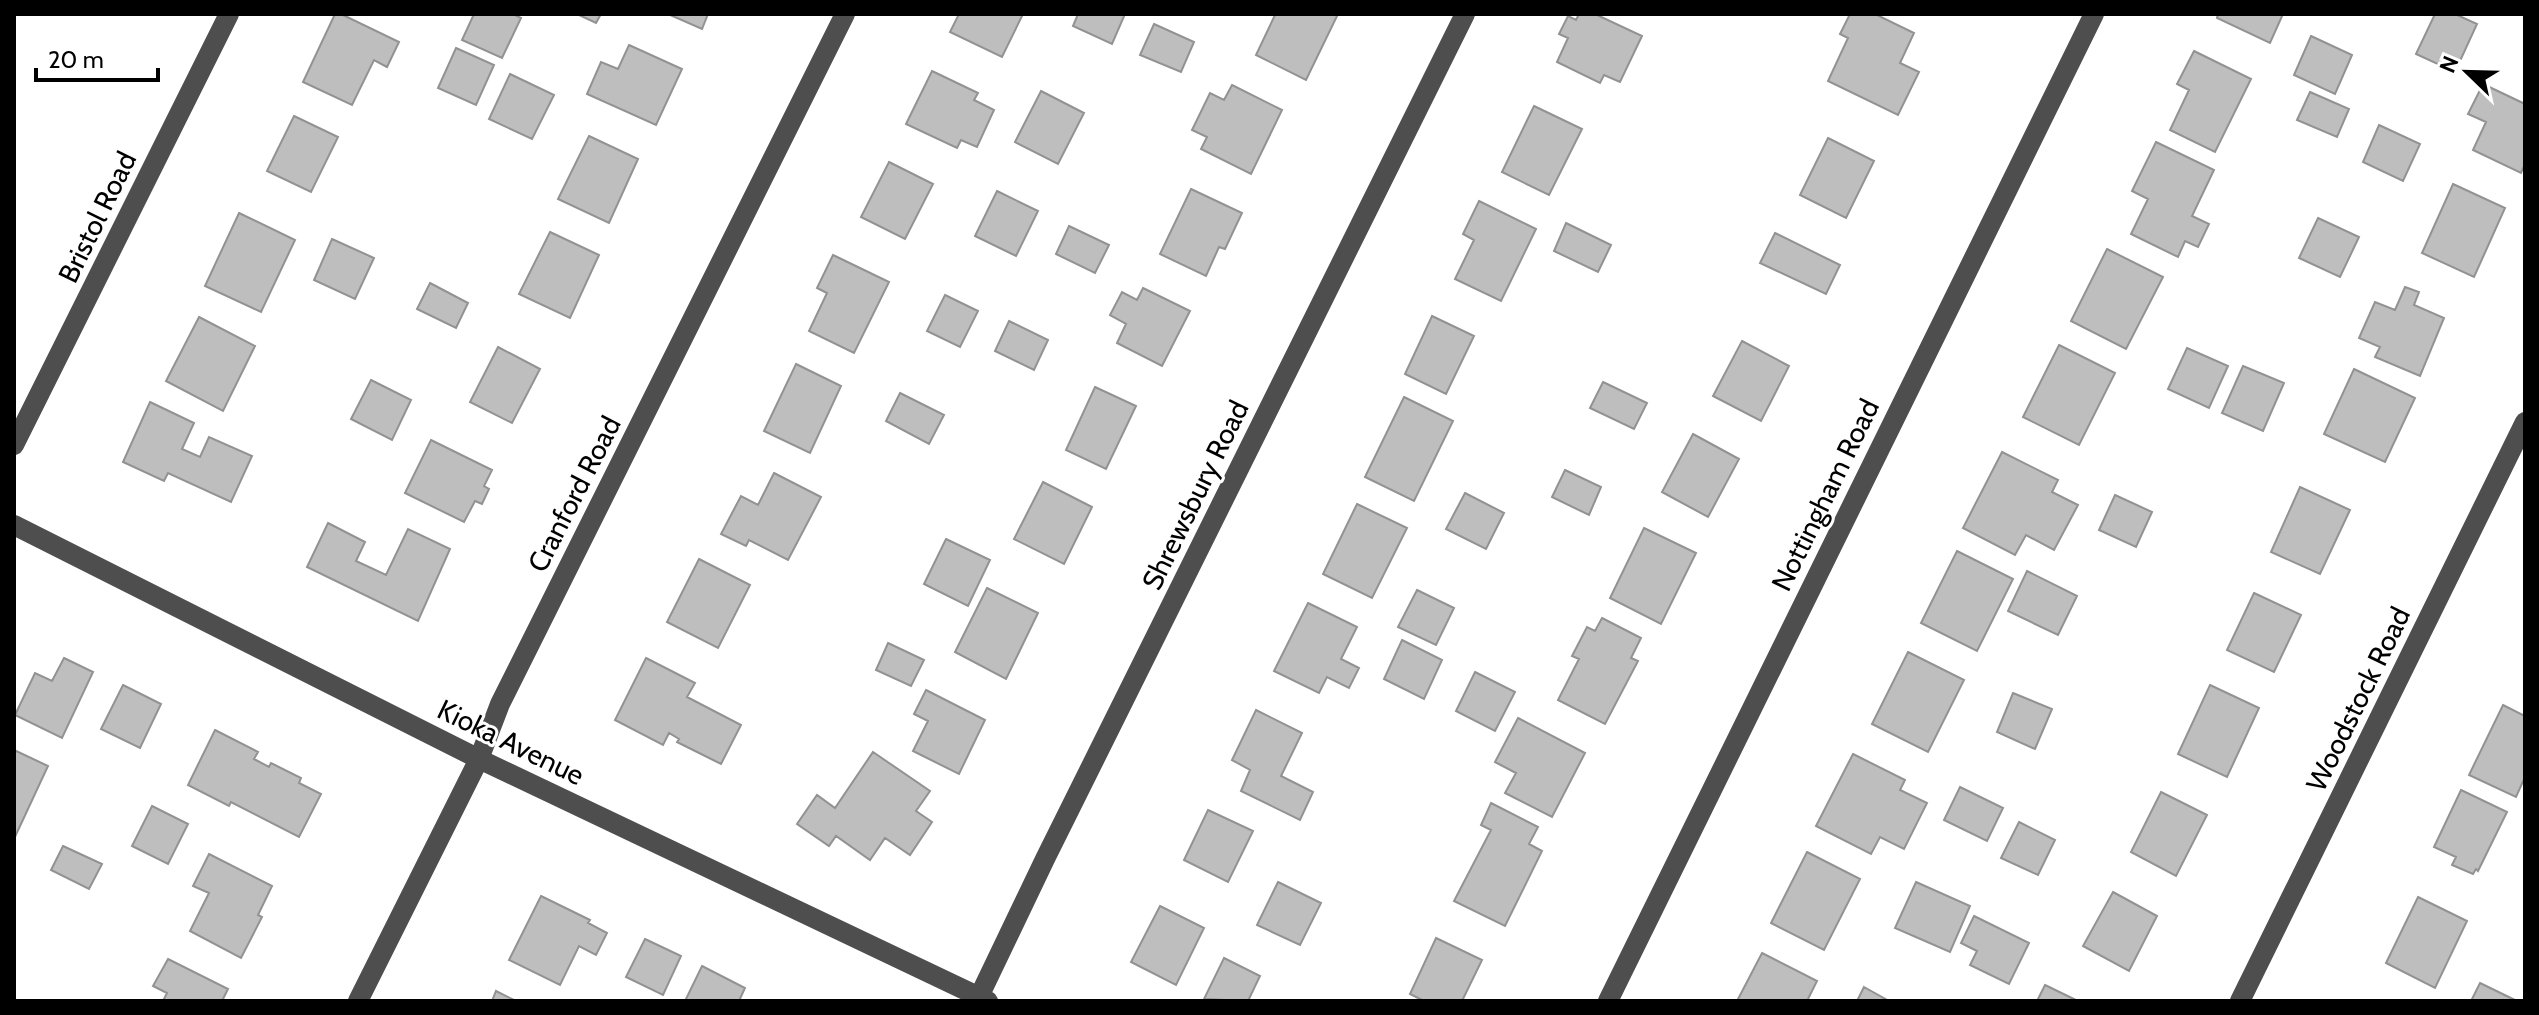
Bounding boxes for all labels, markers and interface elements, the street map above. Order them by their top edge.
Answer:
scale bar [36,32,158,82]
north arrow [2427,32,2507,112]
text: 20 m [48,45,104,74]
text: N [2434,52,2465,77]
street label: Bristol Road [51,146,143,288]
street label: Nottingham Road [1764,394,1886,596]
street label: Shrewsbury Road [1134,395,1256,595]
street label: Cranford Road [520,410,628,578]
street label: Woodstock Road [2299,602,2417,796]
street label: Kioka Avenue [432,692,590,792]

